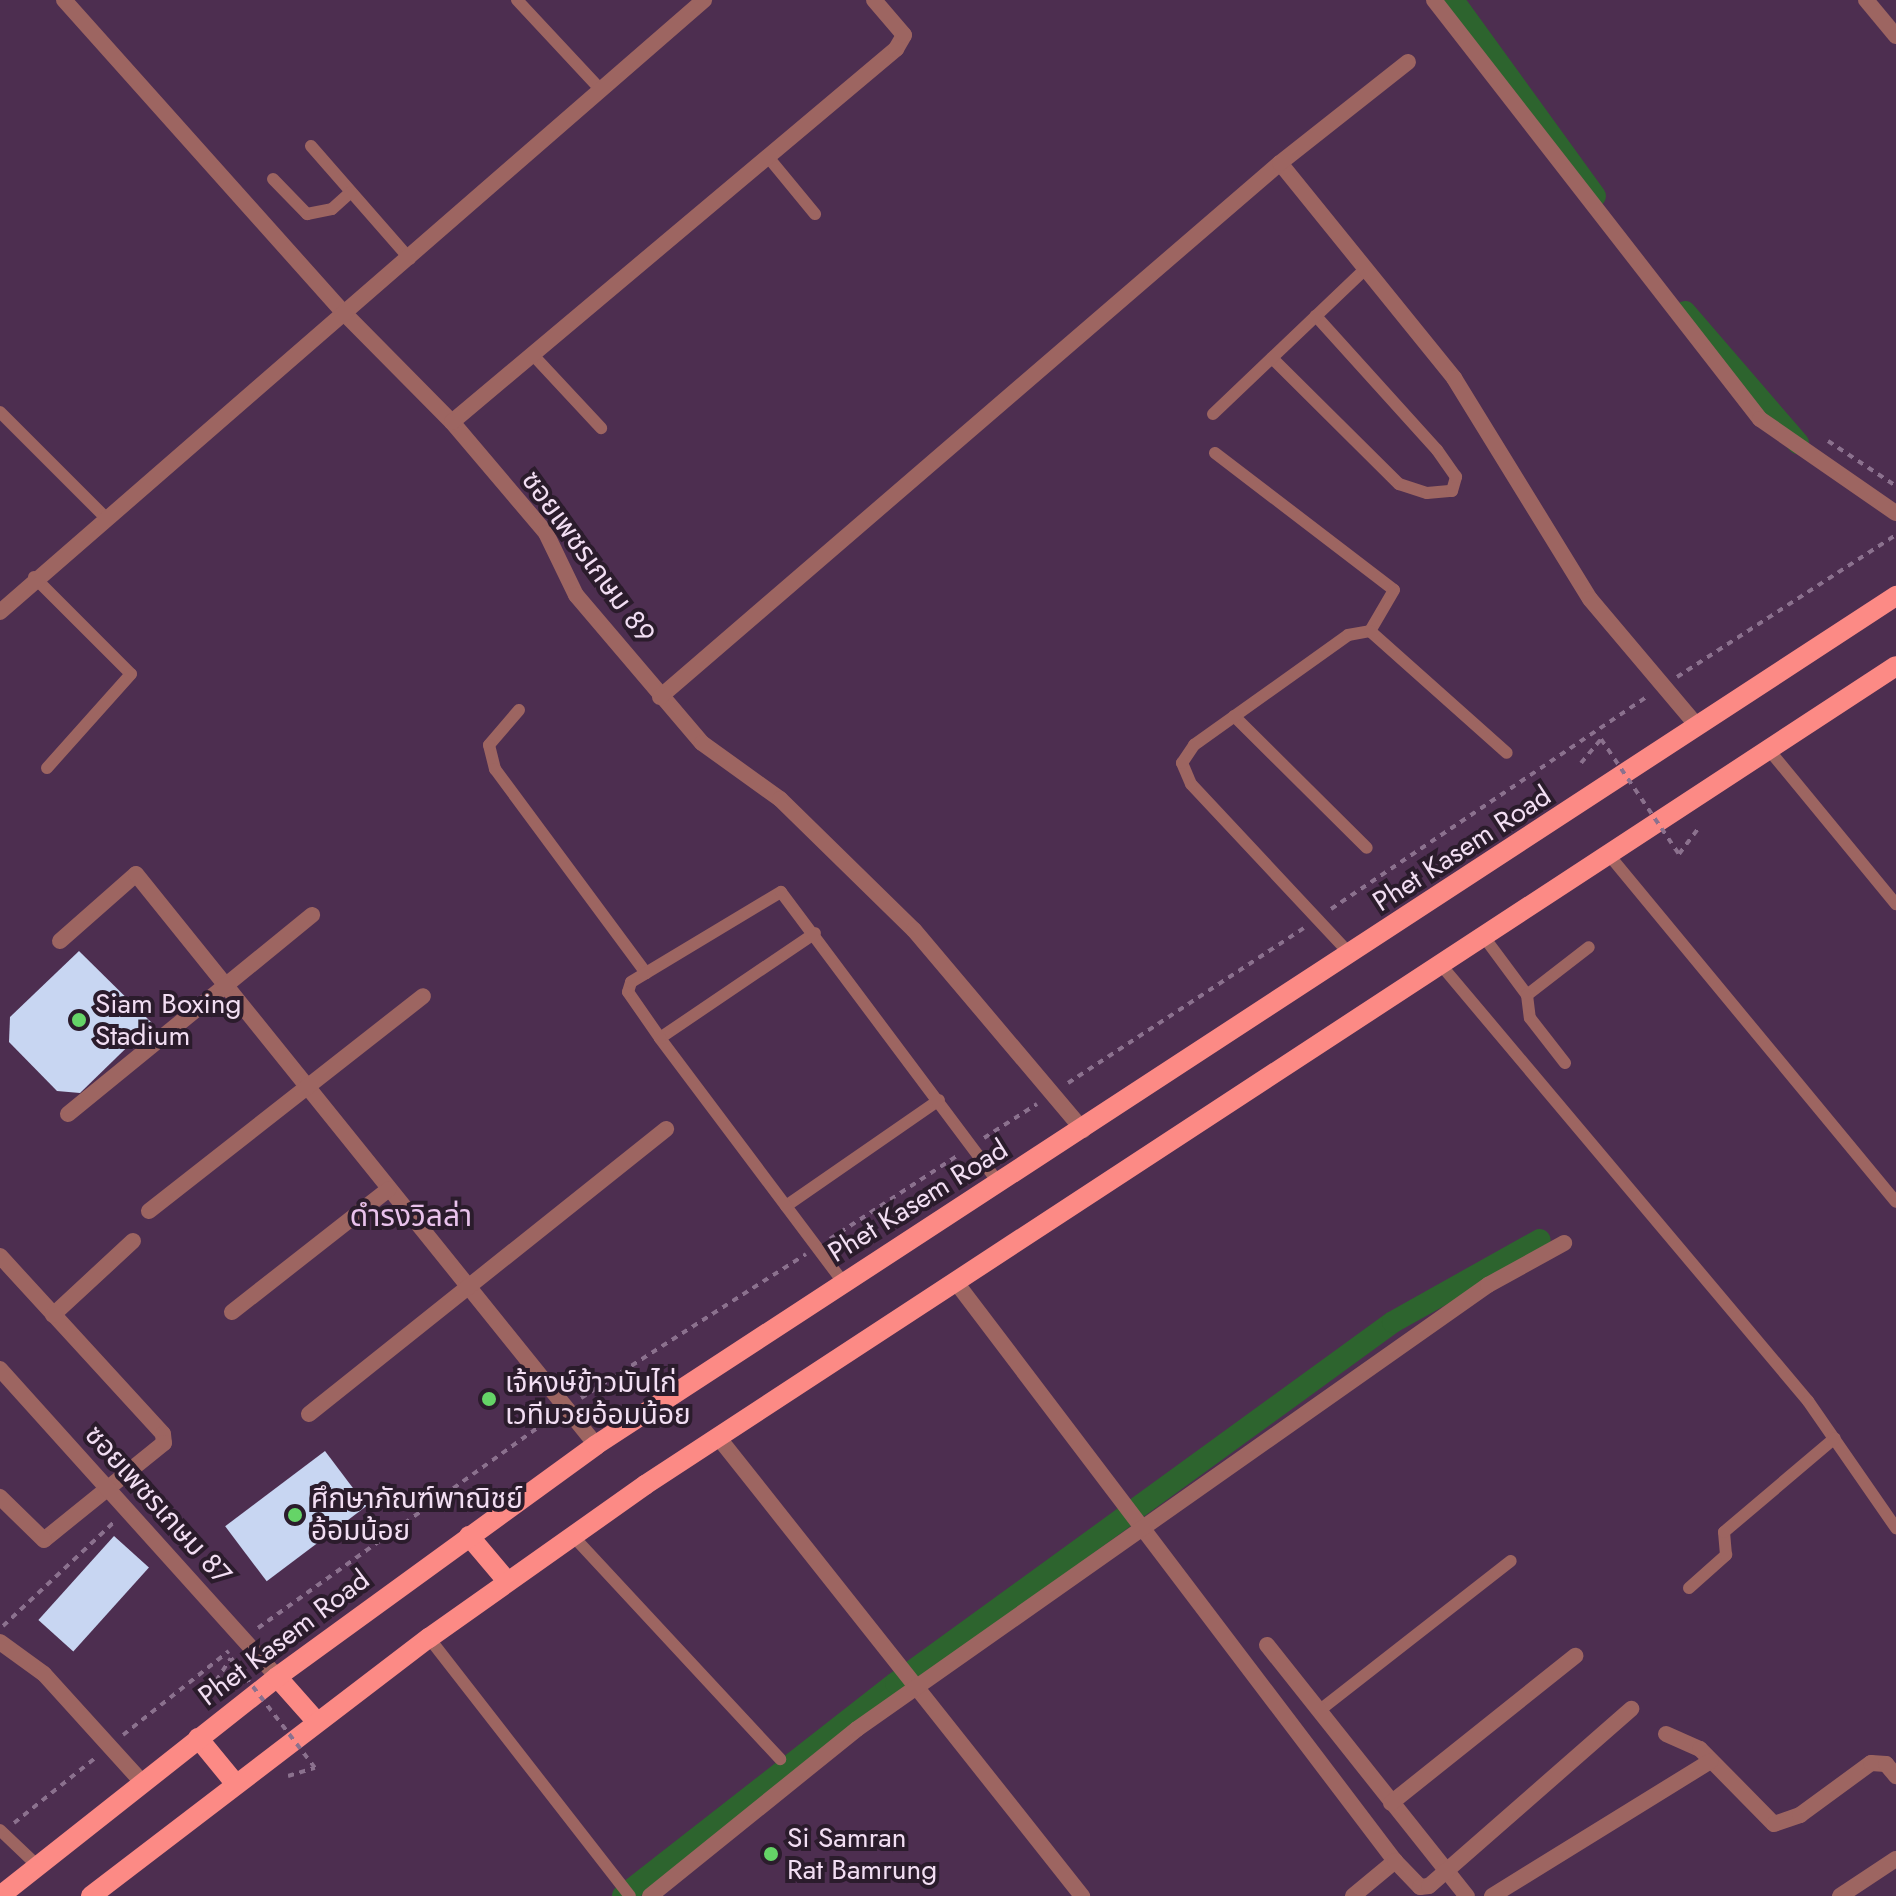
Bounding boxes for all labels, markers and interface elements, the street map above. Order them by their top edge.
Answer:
street label: ซอยเพชรเกษม 89 [514,464,662,650]
street label: Phet Kasem Road [1367,779,1557,919]
place label: Siam Boxing Stadium [95,987,242,1053]
marker: Siam Boxing Stadium [70,1011,88,1029]
street label: Phet Kasem Road [822,1132,1014,1270]
district label: ดำรงวิลล่า [350,1198,472,1234]
place label: เจ้หงษ์ข้าวมันไก่ เวทีมวยอ้อมน้อย [505,1366,691,1432]
marker: เจ้หงษ์ข้าวมันไก่ เวทีมวยอ้อมน้อย [480,1390,498,1408]
street label: ซอยเพชรเกษม 87 [78,1418,238,1592]
place label: ศึกษาภัณฑ์พาณิชย์ อ้อมน้อย [311,1482,523,1548]
marker: ศึกษาภัณฑ์พาณิชย์ อ้อมน้อย [286,1506,304,1524]
street label: Phet Kasem Road [192,1563,376,1713]
place label: Si Samran Rat Bamrung [787,1821,937,1887]
marker: Si Samran Rat Bamrung [762,1845,780,1863]

